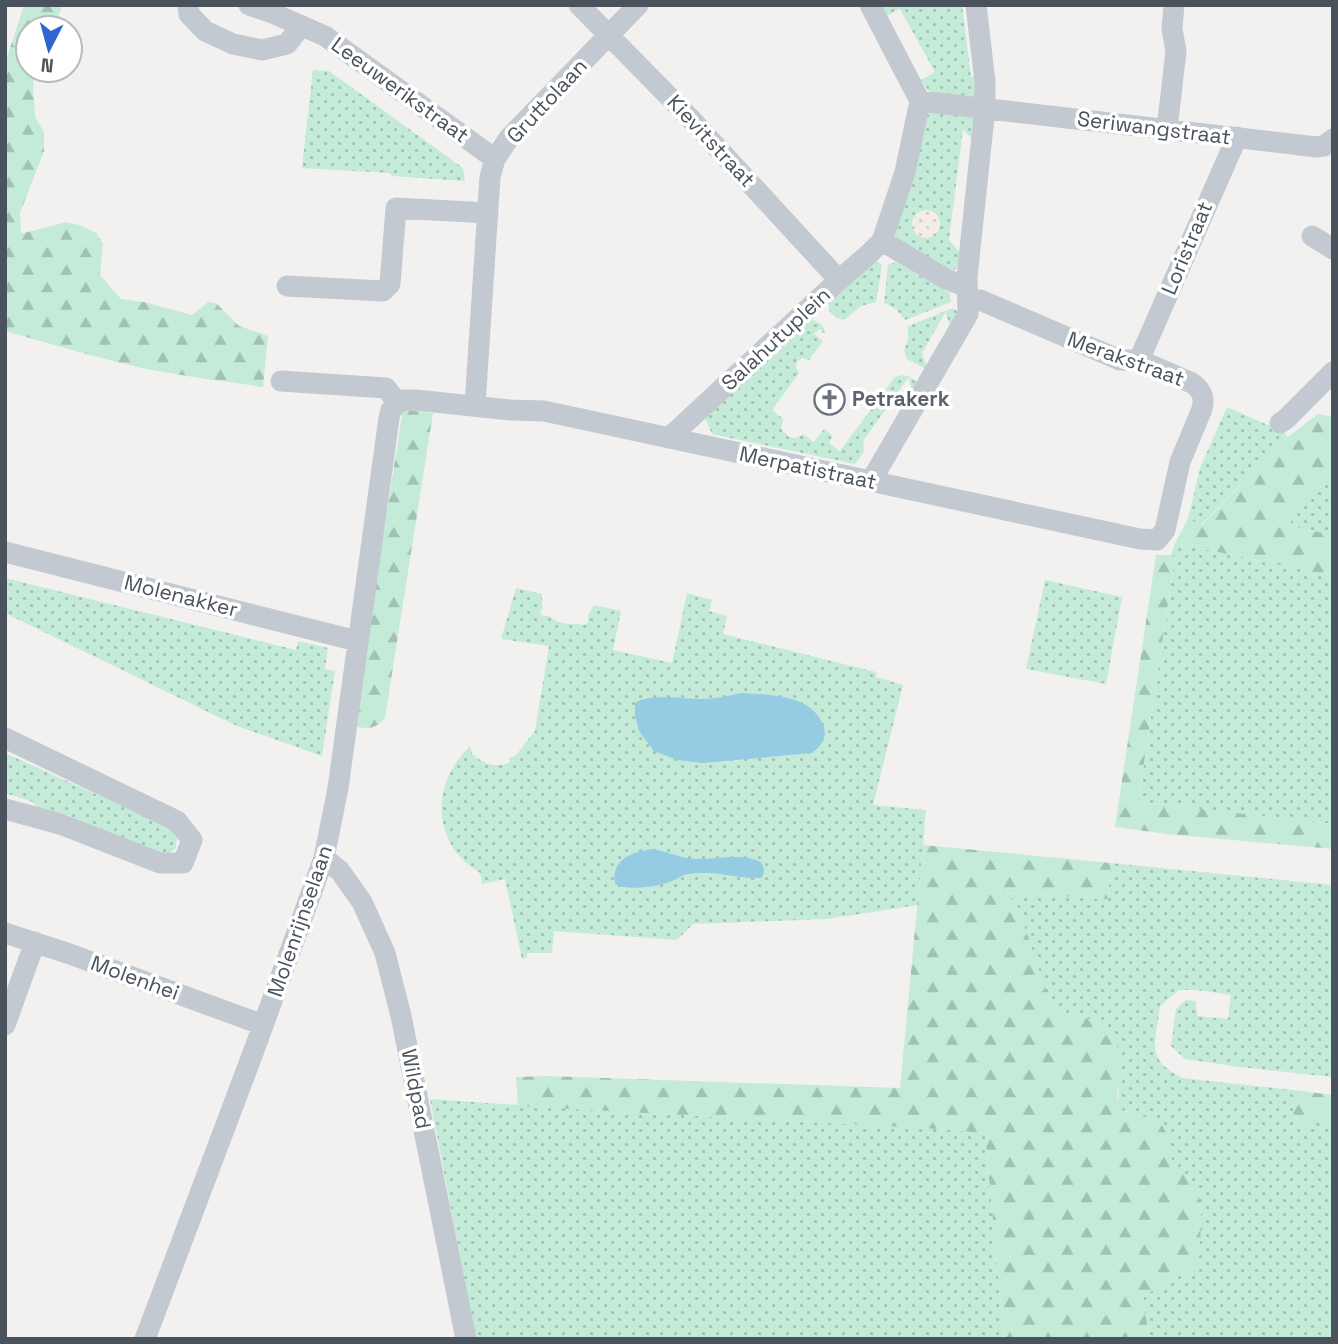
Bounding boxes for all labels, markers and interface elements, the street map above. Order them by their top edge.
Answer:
north arrow [14,14,84,84]
street label: Leeuwerikstraat [326,31,474,149]
text: N [40,52,55,79]
street label: Gruttolaan [501,53,593,149]
street label: Kievitstraat [661,89,761,193]
street label: Seriwangstraat [1076,105,1232,150]
street label: Loristraat [1155,197,1218,298]
street label: Salahutuplein [715,281,836,396]
street label: Merakstraat [1064,325,1188,392]
church icon: Petrakerk [812,382,846,416]
place label: Petrakerk [852,385,950,412]
street label: Merpatistraat [737,440,879,495]
street label: Molenakker [122,568,241,623]
street label: Molenrijnselaan [261,842,338,1000]
street label: Molenhei [87,949,183,1006]
street label: Wildpad [396,1047,437,1131]

